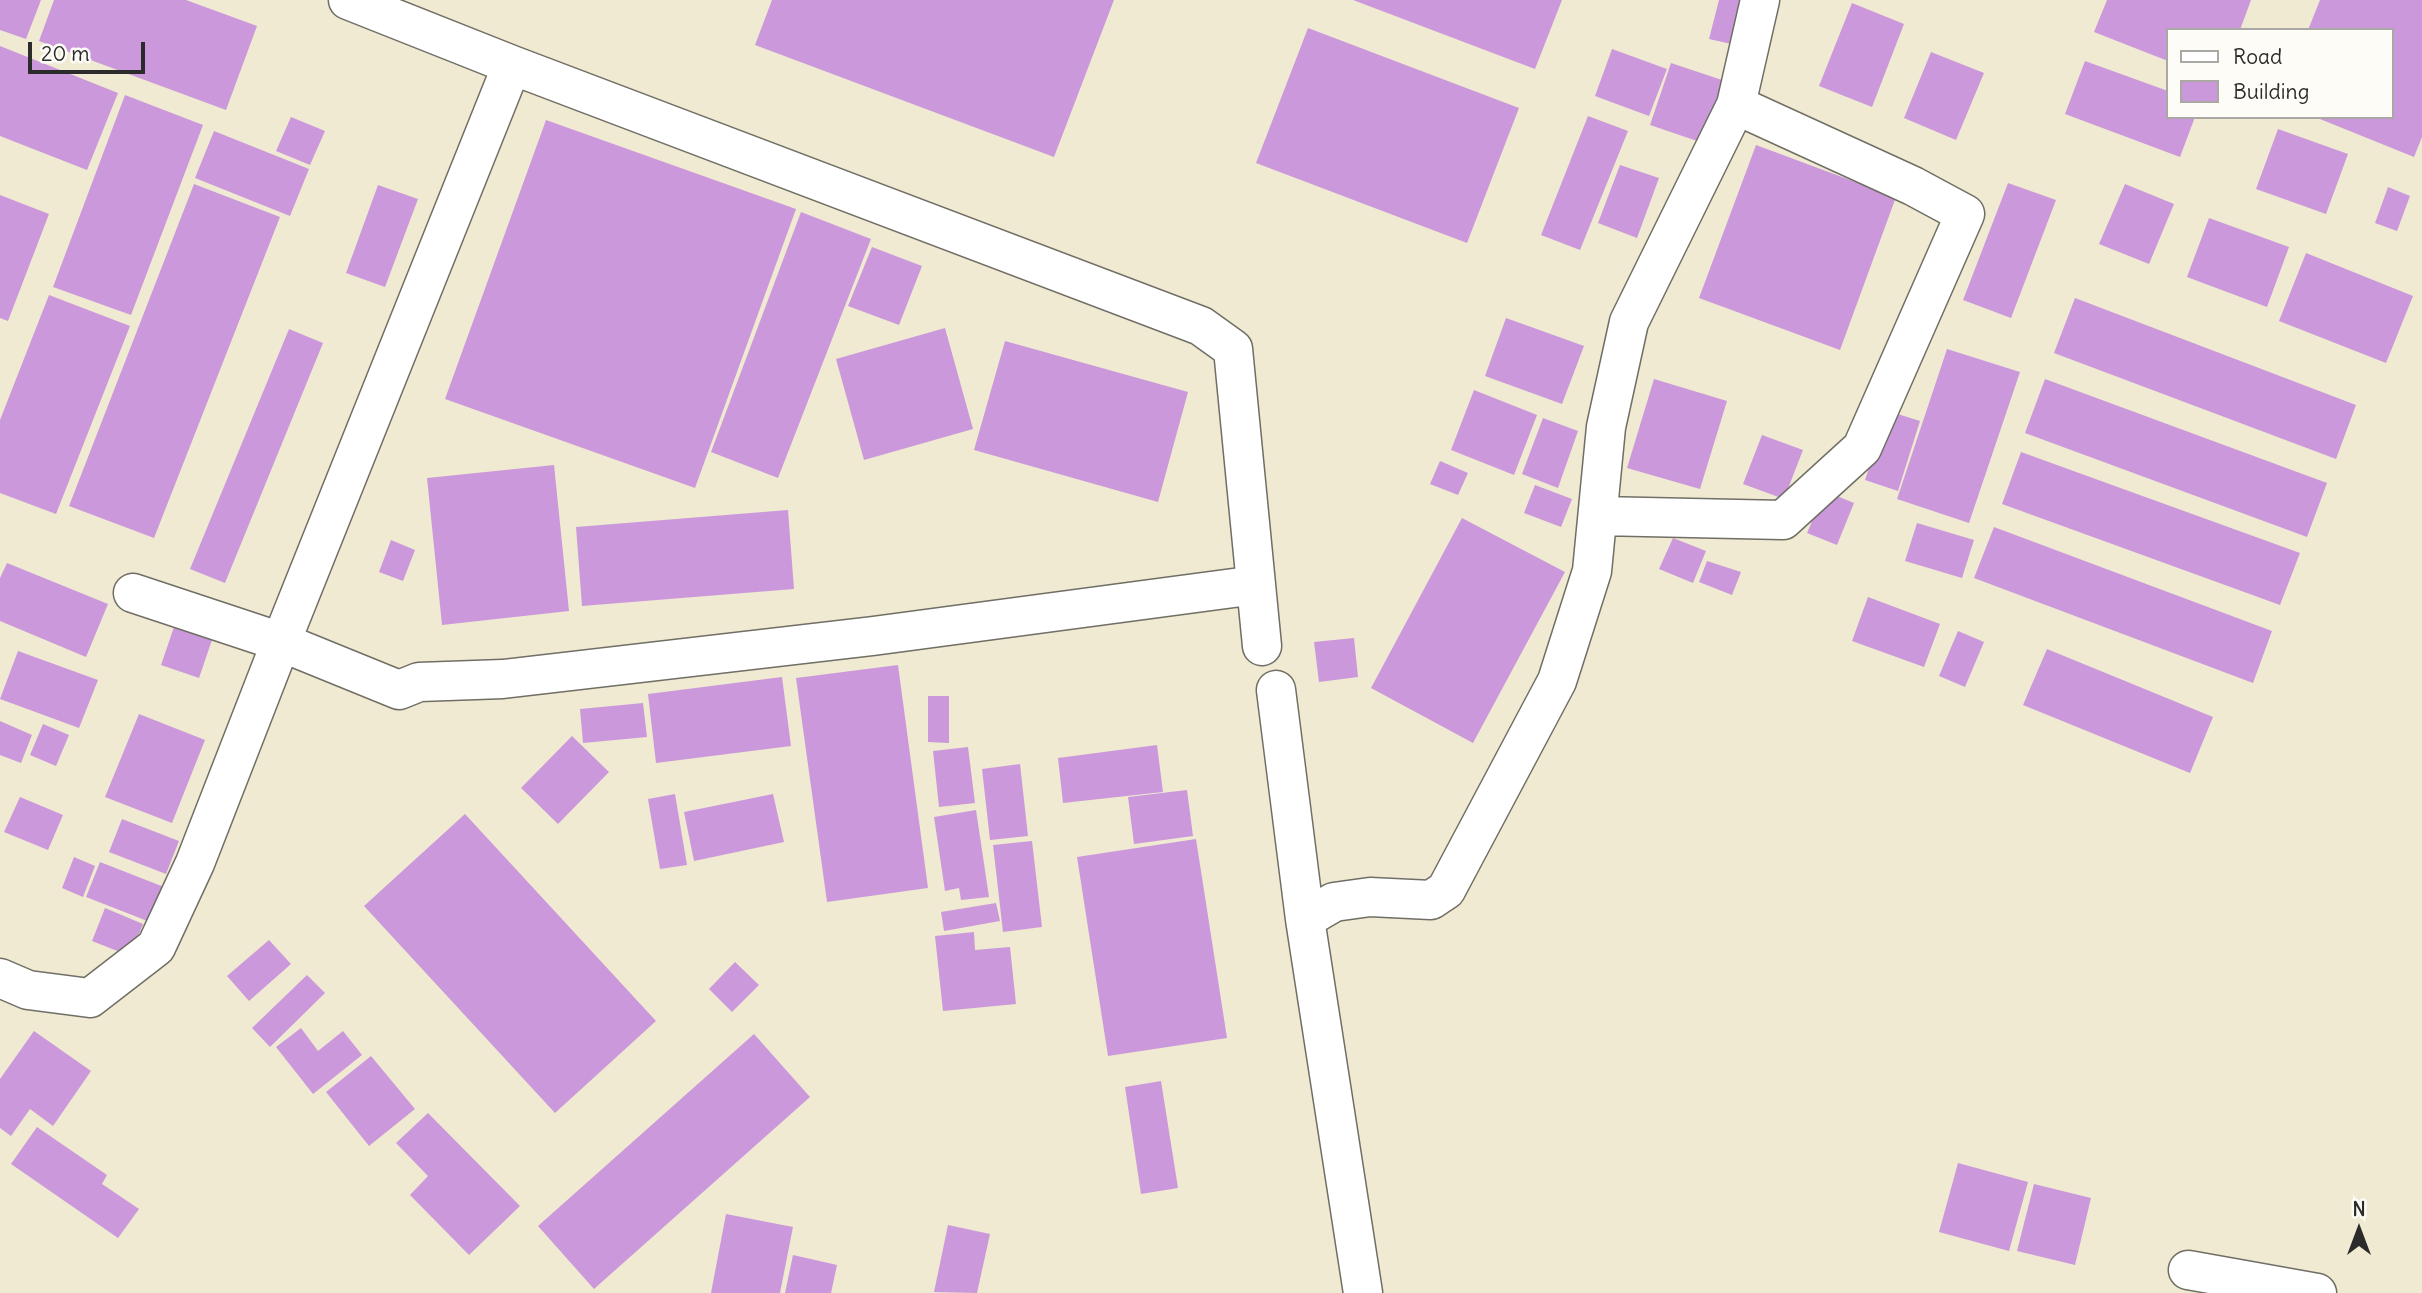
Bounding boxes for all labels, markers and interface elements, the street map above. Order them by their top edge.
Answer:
scale bar [32,28,149,72]
legend [2166,28,2394,119]
text: 20 m [41,40,90,67]
text: Road [2233,43,2282,70]
text: Building [2233,78,2309,105]
north arrow [2324,1195,2394,1265]
text: N [2352,1197,2366,1221]

